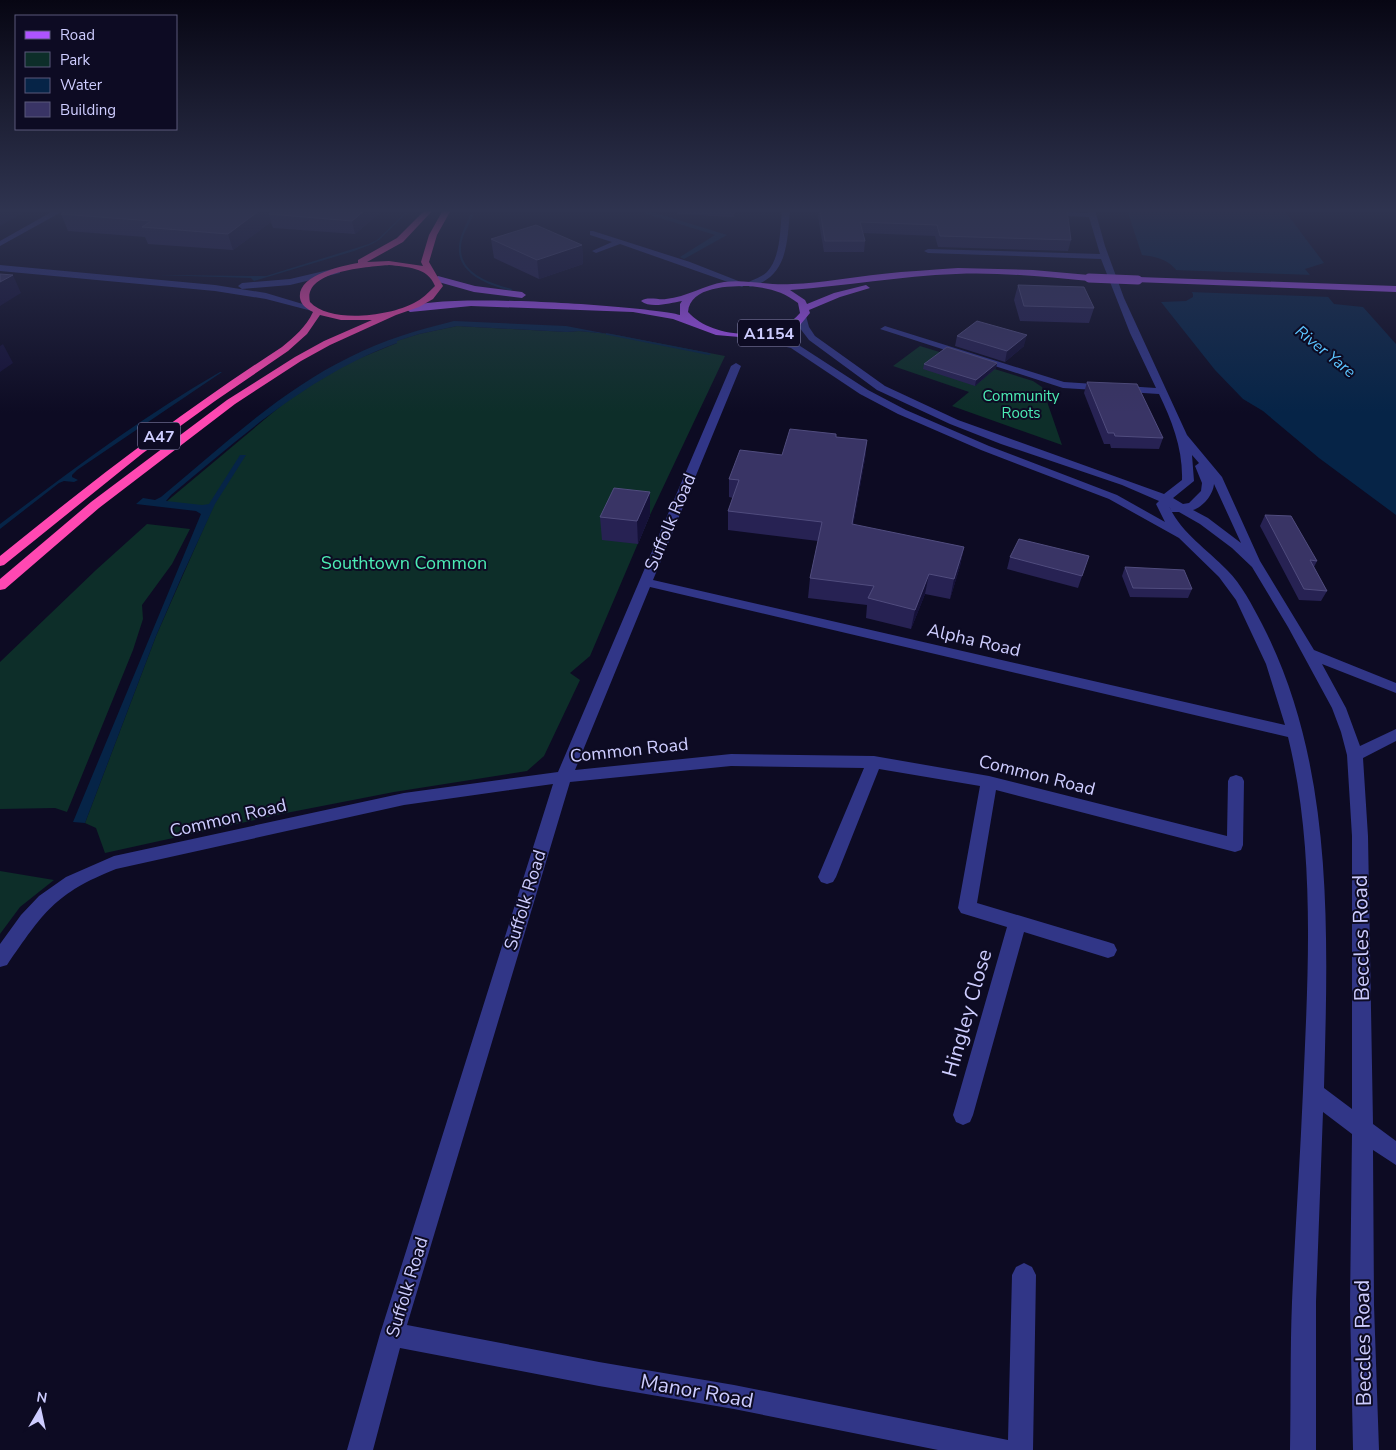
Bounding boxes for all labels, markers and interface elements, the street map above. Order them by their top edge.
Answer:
legend [15,15,178,130]
text: Road [60,25,95,45]
text: Park [60,50,90,70]
text: Water [60,75,103,95]
text: Building [60,100,116,120]
road number: A1154 [738,319,800,346]
water label: River Yare [1291,321,1361,383]
park label: Community Roots [982,386,1060,423]
road number: A47 [138,422,180,450]
street label: Suffolk Road [639,470,701,574]
park label: Southtown Common [321,551,487,575]
street label: Alpha Road [925,618,1023,662]
street label: Common Road [569,732,689,768]
street label: Common Road [976,749,1098,801]
street label: Common Road [167,793,289,843]
street label: Suffolk Road [498,847,552,953]
street label: Beccles Road [1346,875,1376,1001]
street label: Hingley Close [935,946,999,1080]
street label: Suffolk Road [380,1234,434,1340]
street label: Beccles Road [1348,1280,1378,1406]
street label: Manor Road [638,1367,756,1415]
north arrow [15,1385,65,1435]
text: N [35,1387,49,1408]

